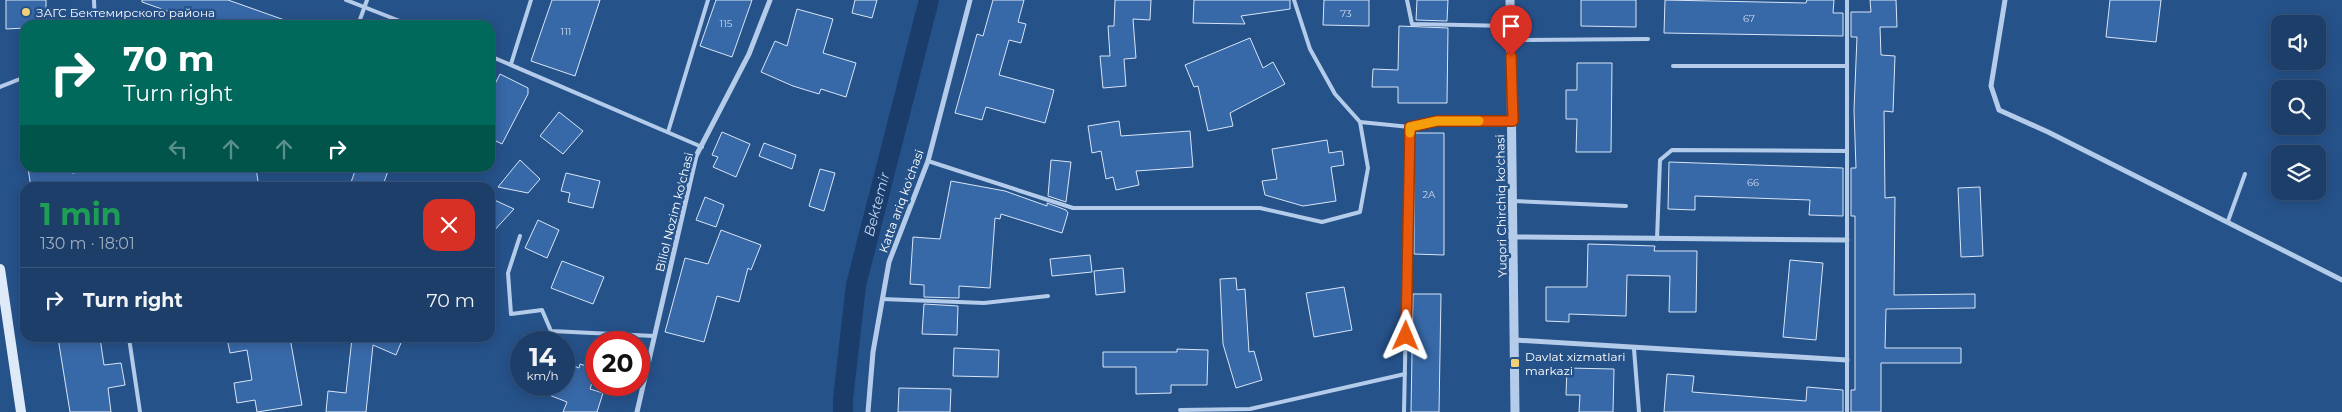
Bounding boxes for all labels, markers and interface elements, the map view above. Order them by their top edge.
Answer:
place label: ЗАГС Бектемирского района [36,5,215,20]
pin [1490,5,1532,56]
marker: ЗАГС Бектемирского района [20,6,32,18]
house number: 73 [1340,7,1352,20]
icon: arrive [1497,12,1525,40]
house number: 67 [1743,12,1755,25]
map controls [2271,15,2326,200]
button: sound [2271,15,2326,70]
house number: 115 [720,17,733,30]
house number: 111 [561,25,571,38]
text: 70 m [123,37,214,80]
icon: right [40,40,105,105]
text: Turn right [123,80,233,107]
button: search [2271,80,2326,135]
street label: Yuqori Chirchiq ko'chasi [1492,134,1510,278]
icon: left [164,135,192,163]
icon: ahead [217,135,245,163]
icon: ahead [270,135,298,163]
icon: right [323,135,351,163]
button: layers [2271,145,2326,200]
street label: Katta ariq ko'chasi [875,147,927,255]
street label: Biliol Nozim ko'chasi [652,151,696,273]
water label: Bektemir [860,170,894,238]
house number: 66 [1747,176,1759,189]
house number: 2А [1422,188,1436,201]
text: 1 min [40,196,121,233]
button: close [423,199,475,251]
text: 130 m · 18:01 [40,234,135,253]
icon: right [40,286,68,314]
text: Turn right [83,289,183,312]
text: 70 m [426,289,475,312]
position arrow [1379,309,1431,361]
speed limit sign: 20 [585,331,650,396]
text: 14 [529,342,556,372]
place label: Davlat xizmatlari markazi [1525,349,1625,378]
marker: Davlat xizmatlari markazi [1509,357,1521,369]
text: km/h [526,368,559,383]

